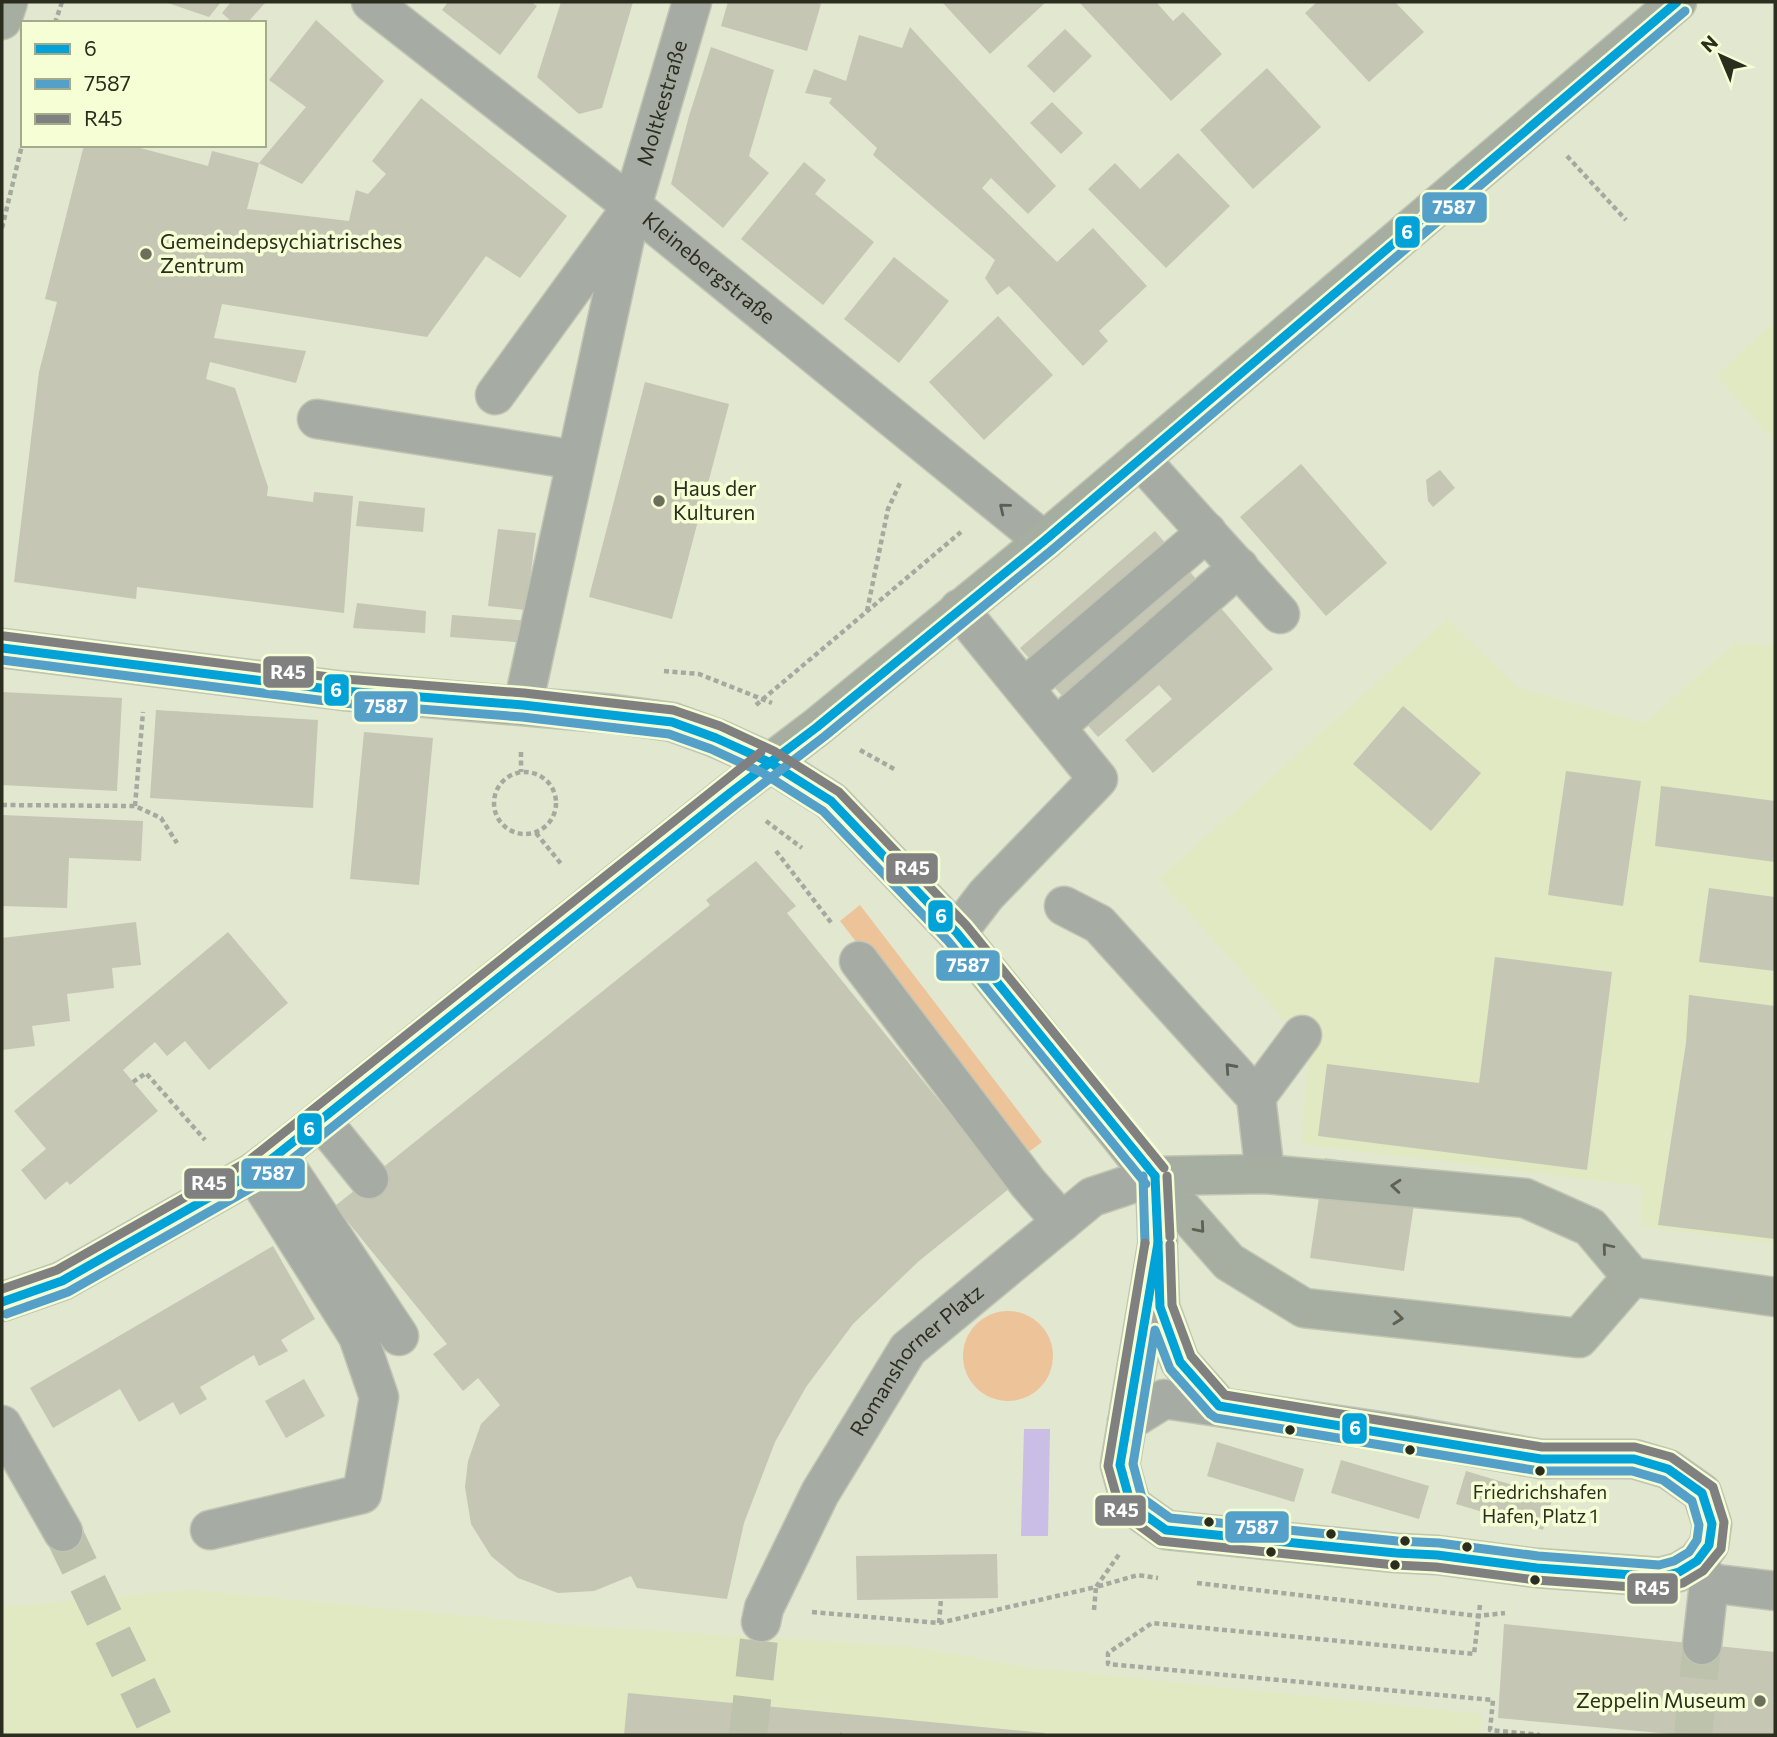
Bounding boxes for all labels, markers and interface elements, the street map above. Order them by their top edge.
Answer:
legend [21,21,266,147]
north arrow [1686,21,1756,91]
text: N [1696,30,1722,57]
text: 6 [84,35,97,60]
street label: Moltkestraße [631,37,691,168]
text: 7587 [84,70,131,95]
text: R45 [84,105,122,130]
line badge: 7587 [1421,191,1488,224]
text: 7587 [1432,195,1476,218]
street label: Kleinebergstraße [638,206,781,328]
line badge: 6 [1394,215,1421,249]
text: 6 [1401,220,1413,243]
place label: Gemeindepsychiatrisches Zentrum [160,228,402,277]
marker: Gemeindepsychiatrisches Zentrum [138,246,154,262]
place label: Haus der Kulturen [673,475,757,524]
marker: Haus der Kulturen [651,493,667,509]
one-way arrow [999,504,1012,516]
line badge: R45 [262,655,315,689]
text: R45 [270,660,306,683]
line badge: 6 [323,673,350,707]
text: 6 [330,678,342,701]
line badge: 7587 [353,690,419,723]
text: 7587 [364,694,408,717]
line badge: R45 [885,852,939,885]
text: R45 [894,856,930,879]
line badge: 6 [927,899,954,933]
text: 6 [935,904,947,927]
line badge: 7587 [935,949,1001,982]
text: 7587 [946,953,990,976]
one-way arrow [1225,1063,1238,1076]
line badge: 6 [296,1112,323,1146]
text: 6 [303,1117,315,1140]
line badge: 7587 [240,1157,306,1190]
text: 7587 [251,1161,295,1184]
line badge: R45 [183,1167,236,1200]
text: R45 [191,1171,227,1194]
one-way arrow [1390,1179,1401,1194]
one-way arrow [1191,1219,1204,1232]
one-way arrow [1603,1243,1615,1256]
street label: Romanshorner Platz [844,1278,987,1440]
one-way arrow [1393,1310,1404,1325]
line badge: 6 [1341,1412,1368,1445]
text: 6 [1349,1416,1361,1439]
unlabelled marker [1283,1423,1297,1437]
unlabelled marker [1403,1443,1417,1457]
marker: Friedrichshafen Hafen, Platz 1 [1533,1464,1547,1478]
place label: Friedrichshafen Hafen, Platz 1 [1473,1480,1607,1527]
line badge: R45 [1094,1494,1147,1527]
text: R45 [1103,1498,1139,1521]
line badge: 7587 [1224,1510,1290,1544]
unlabelled marker [1202,1515,1216,1529]
text: 7587 [1235,1515,1279,1538]
unlabelled marker [1324,1527,1338,1541]
unlabelled marker [1398,1534,1412,1548]
unlabelled marker [1460,1540,1474,1554]
unlabelled marker [1264,1545,1278,1559]
unlabelled marker [1388,1558,1402,1572]
line badge: R45 [1626,1572,1679,1605]
unlabelled marker [1528,1573,1542,1587]
text: R45 [1634,1576,1670,1599]
place label: Zeppelin Museum [1576,1687,1746,1712]
marker: Zeppelin Museum [1752,1693,1768,1709]

